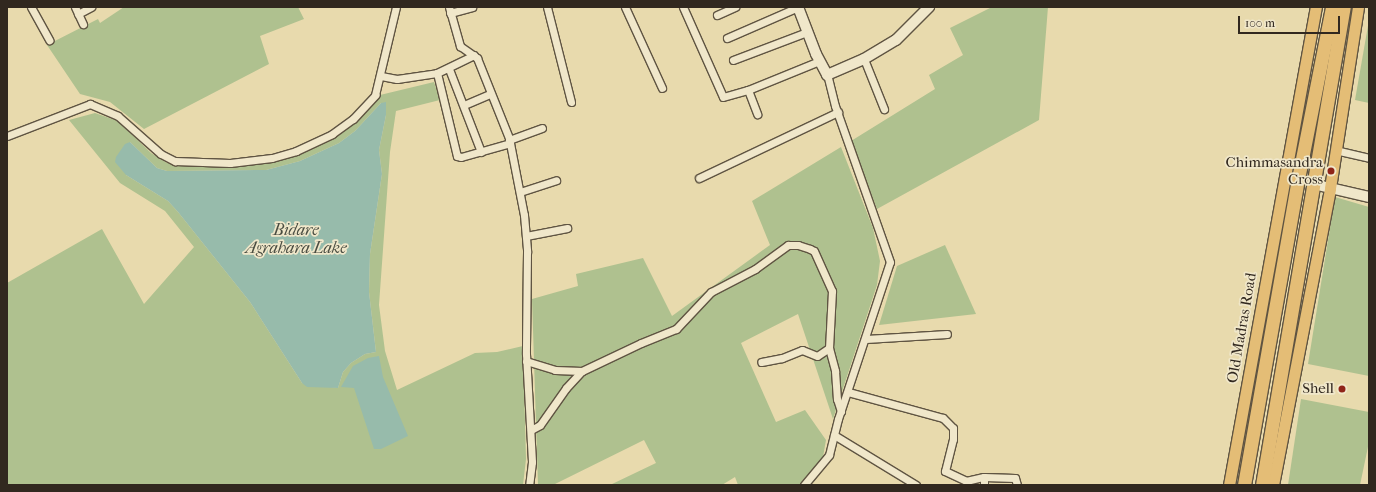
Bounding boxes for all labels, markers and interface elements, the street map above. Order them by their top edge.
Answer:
scale bar [1240,8,1342,34]
text: 100 m [1245,16,1275,30]
place label: Chimmasandra Cross [1226,153,1323,188]
marker: Chimmasandra Cross [1326,166,1336,176]
water label: Bidare Agrahara Lake [245,220,347,258]
street label: Old Madras Road [1223,271,1261,385]
place label: Shell [1302,380,1334,398]
marker: Shell [1337,384,1347,394]

